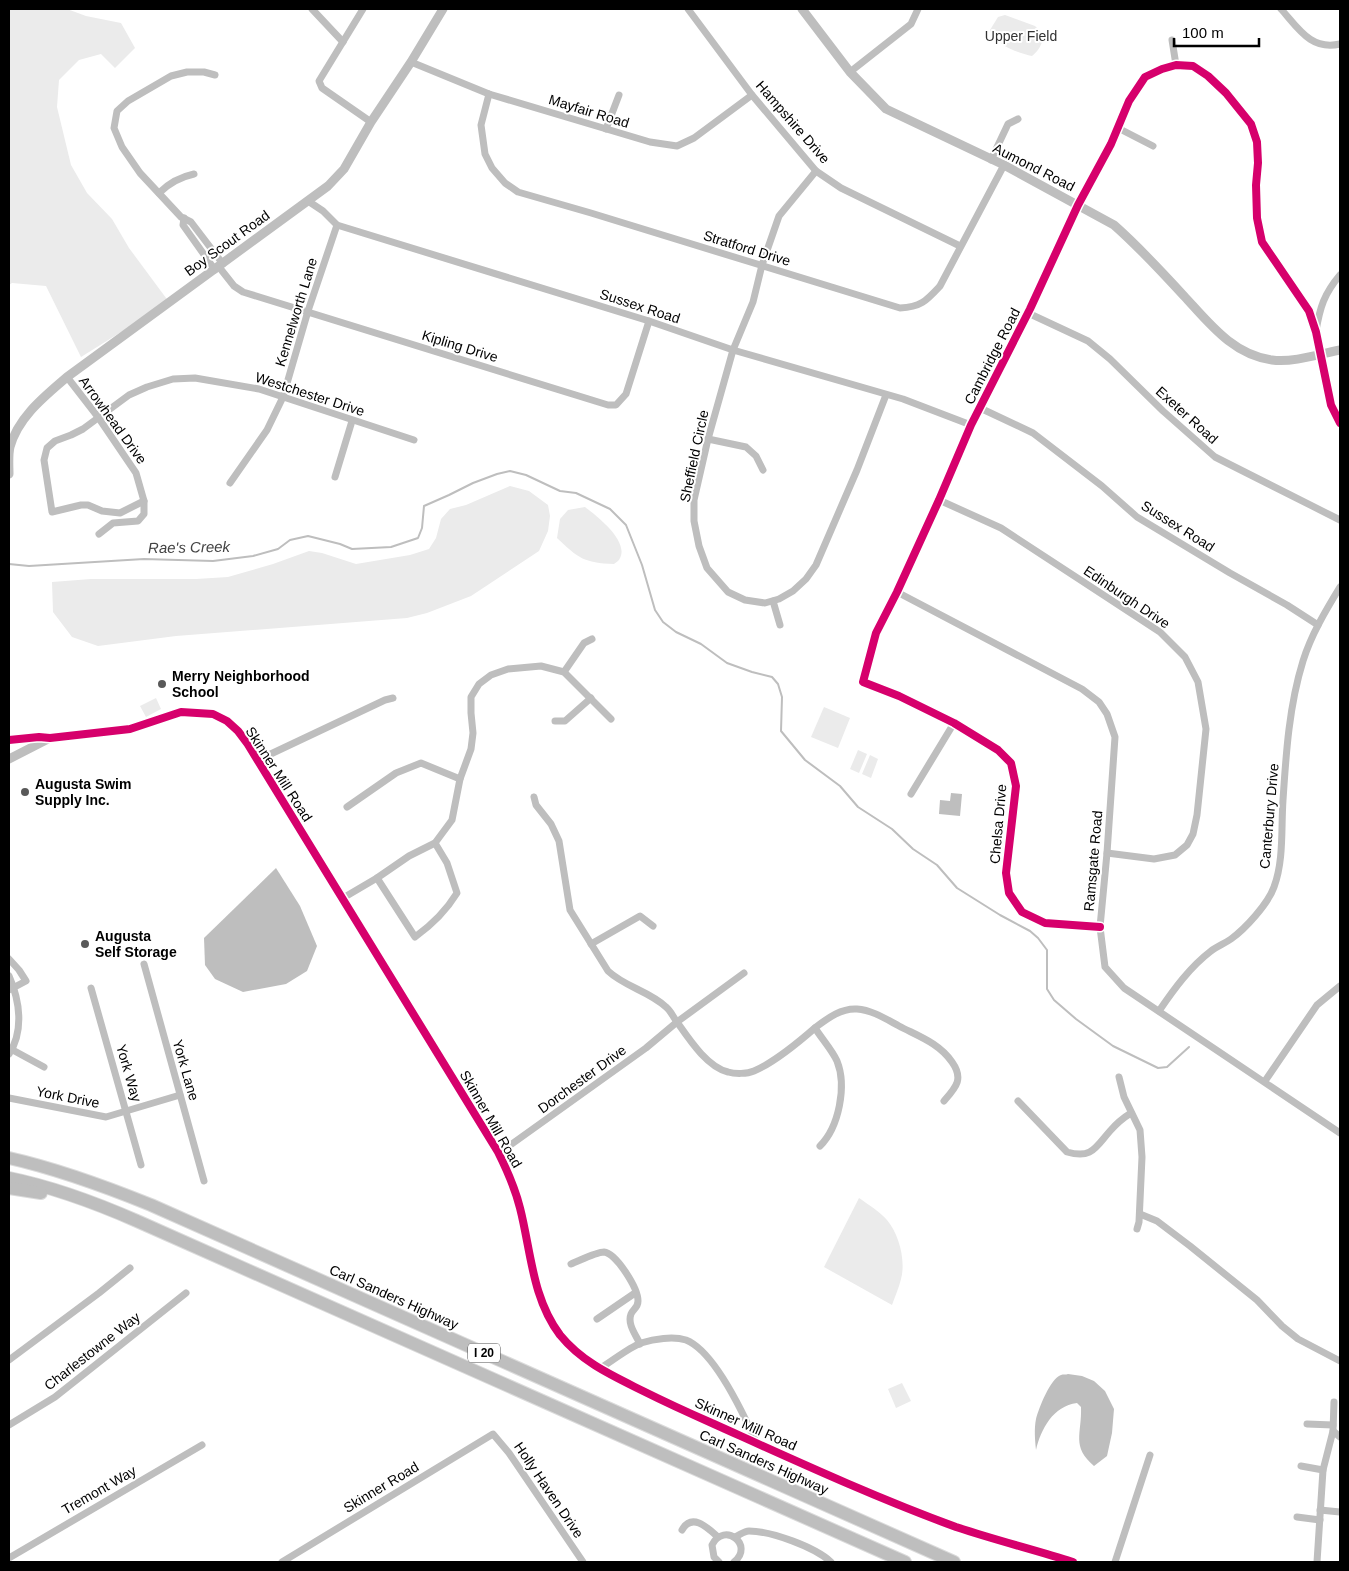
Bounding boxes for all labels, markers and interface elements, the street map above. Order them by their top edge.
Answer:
scale bar [1174,15,1259,47]
text: 100 m [1182,24,1224,41]
park label: Upper Field [985,28,1057,44]
street label: Hampshire Drive [753,77,833,167]
street label: Mayfair Road [547,91,631,131]
street label: Aumond Road [990,140,1078,194]
street label: Boy Scout Road [181,207,273,279]
street label: Stratford Drive [702,227,793,269]
street label: Kennelworth Lane [272,255,320,368]
street label: Sussex Road [598,286,682,326]
street label: Cambridge Road [961,305,1023,407]
street label: Kipling Drive [420,327,500,365]
street label: Westchester Drive [253,369,367,419]
street label: Arrowhead Drive [76,373,150,467]
street label: Exeter Road [1153,383,1221,447]
street label: Sheffield Circle [676,408,712,504]
street label: Sussex Road [1138,497,1218,555]
water label: Rae's Creek [148,538,232,556]
street label: Edinburgh Drive [1081,562,1173,632]
place label: Merry Neighborhood School [172,668,310,700]
marker: Merry Neighborhood School [156,678,168,690]
street label: Skinner Mill Road [242,724,316,824]
street label: Canterbury Drive [1256,762,1282,869]
place label: Augusta Swim Supply Inc. [35,776,131,808]
street label: Chelsa Drive [987,783,1009,865]
marker: Augusta Swim Supply Inc. [19,786,31,798]
street label: Ramsgate Road [1081,810,1105,912]
place label: Augusta Self Storage [95,928,177,960]
marker: Augusta Self Storage [79,938,91,950]
street label: York Lane [170,1038,202,1102]
street label: York Way [113,1042,145,1104]
street label: Dorchester Drive [535,1042,629,1116]
street label: Skinner Mill Road [457,1067,525,1171]
street label: York Drive [35,1083,101,1111]
street label: Carl Sanders Highway [327,1261,461,1333]
street label: Charlestowne Way [41,1309,143,1393]
road number: I 20 [468,1344,500,1362]
street label: Skinner Mill Road [693,1394,799,1454]
street label: Carl Sanders Highway [697,1426,831,1498]
street label: Holly Haven Drive [511,1439,587,1541]
street label: Skinner Road [341,1458,421,1516]
street label: Tremont Way [59,1462,139,1518]

